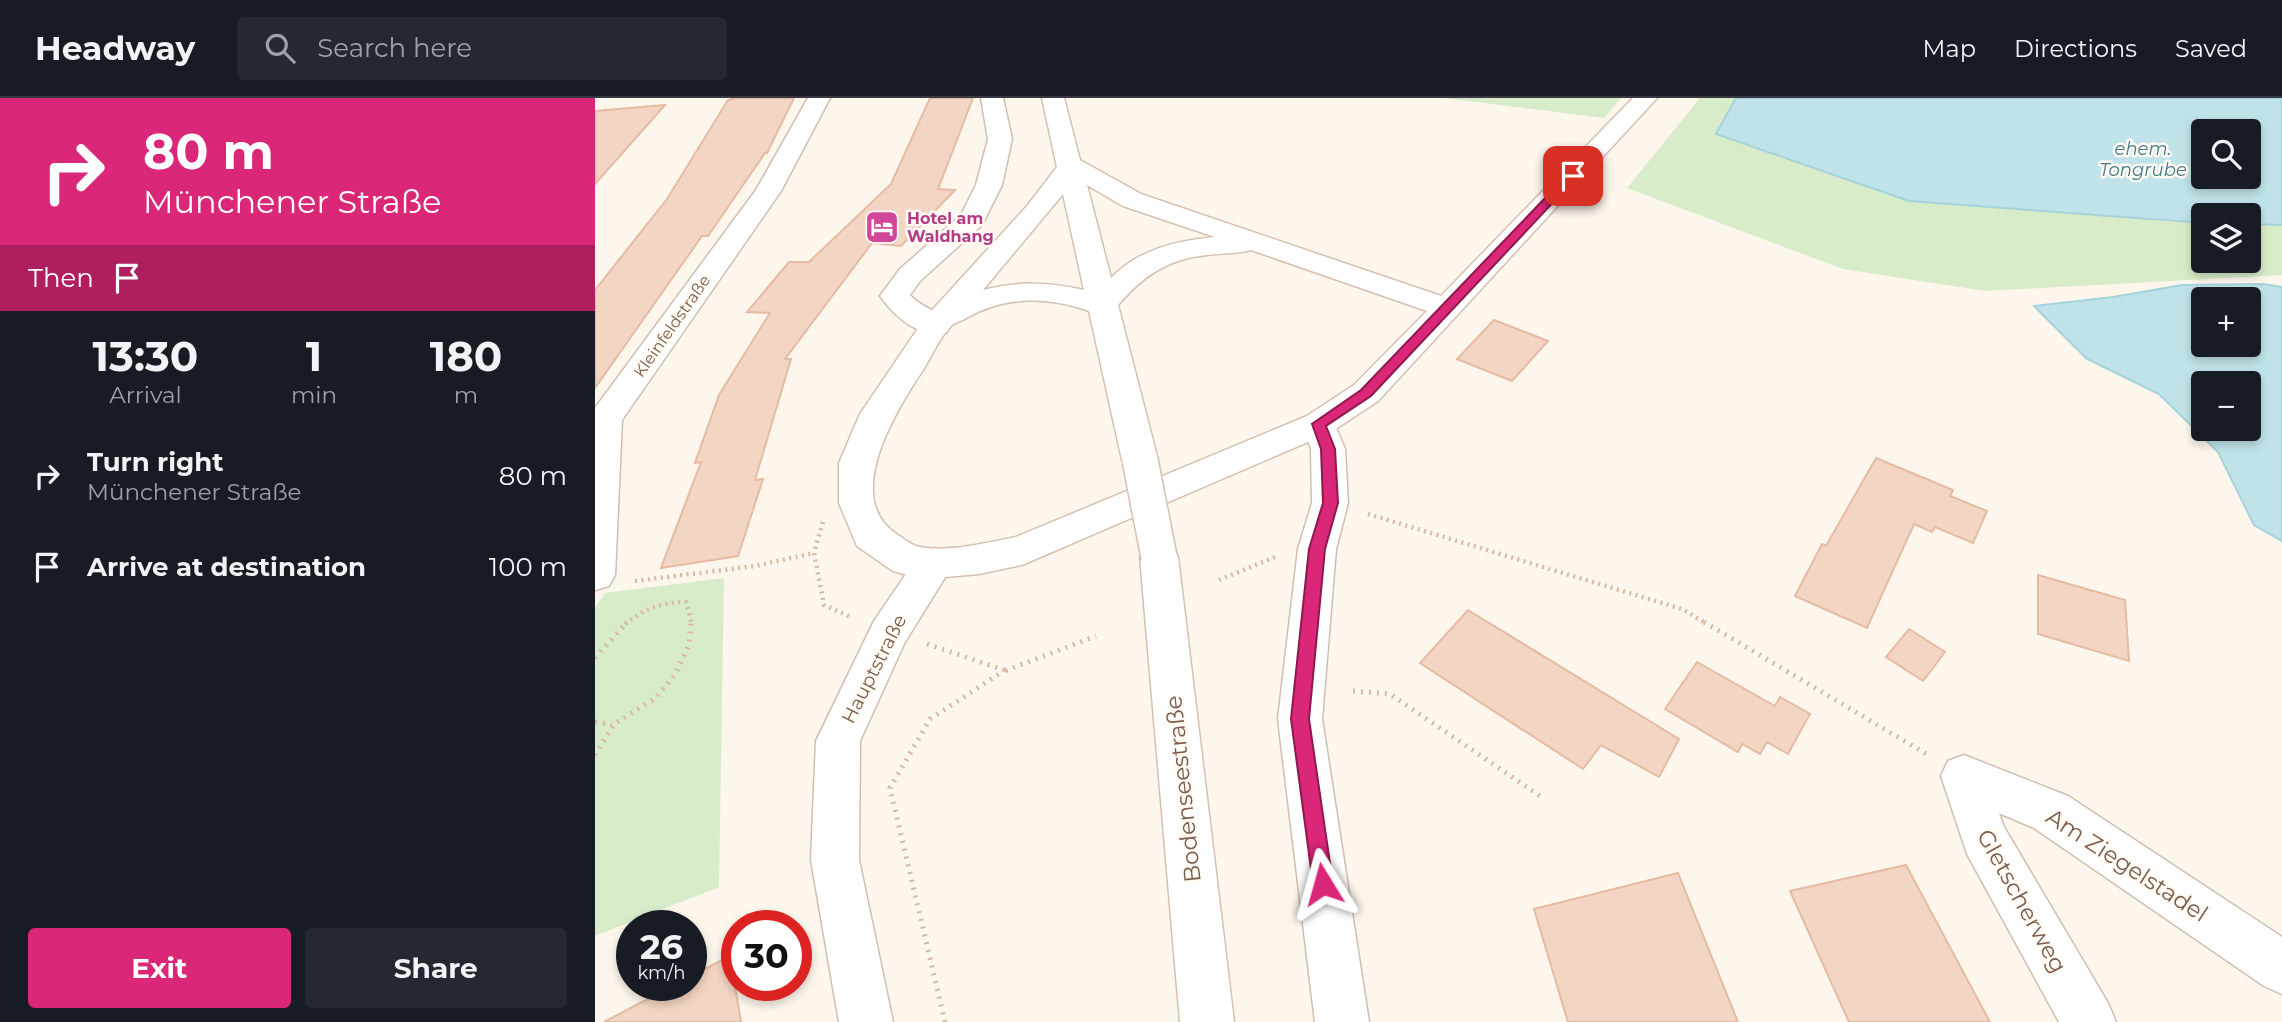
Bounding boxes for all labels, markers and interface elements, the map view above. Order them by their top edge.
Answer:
search box [237,17,727,80]
text: Headway [35,28,195,68]
icon: search [261,29,299,67]
text: Search here [317,32,472,64]
text: Map [1923,34,1976,63]
text: Directions [2014,34,2137,63]
text: Saved [2175,34,2247,63]
map controls [2191,119,2261,441]
button: search [2191,119,2261,189]
text: 80 m [143,122,274,181]
icon: right [28,126,119,217]
water label: ehem. Tongrube [2099,138,2187,181]
pin [1543,146,1603,206]
icon: arrive [1554,157,1592,195]
text: Münchener Straße [143,182,441,221]
button: layers [2191,203,2261,273]
hotel icon: Hotel am Waldhang [863,208,901,246]
place label: Hotel am Waldhang [907,209,994,246]
icon: arrive [108,259,146,297]
text: Then [28,262,94,294]
street label: Kleinfeldstraße [630,271,714,381]
button: + [2191,287,2261,357]
text: 13:30 [93,330,198,382]
text: 1 [306,330,322,382]
text: 180 [430,330,502,382]
button: − [2191,371,2261,441]
text: Arrival [109,381,182,409]
text: min [291,381,337,409]
text: m [454,381,478,409]
text: Turn right [87,446,223,478]
icon: right [28,457,66,495]
text: 80 m [499,460,567,492]
text: Münchener Straße [87,478,301,506]
icon: arrive [28,548,66,586]
text: Arrive at destination [87,551,366,583]
text: 100 m [489,551,567,583]
street label: Hauptstraße [837,611,911,727]
street label: Bodenseestraße [1159,694,1207,884]
street label: Am Ziegelstadel [2041,802,2213,928]
street label: Gletscherweg [1971,824,2073,978]
position arrow [1286,847,1360,921]
speed limit sign: 30 [721,910,812,1001]
text: 26 [640,925,683,968]
button: Exit [28,928,291,1008]
button: Share [305,928,567,1008]
text: km/h [637,962,686,984]

